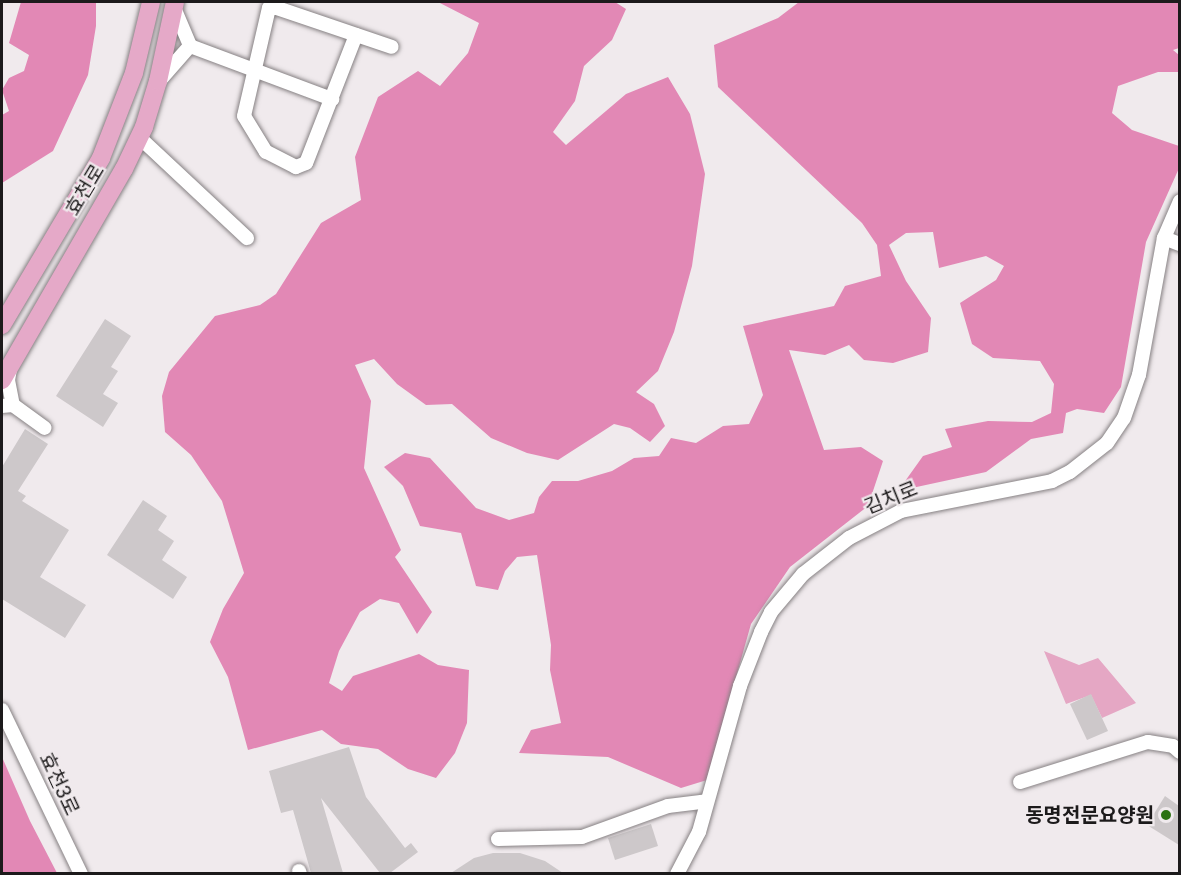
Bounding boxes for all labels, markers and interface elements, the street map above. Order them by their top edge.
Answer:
street label: 효천로 [60,160,110,220]
street label: 김치로 [861,477,921,519]
street label: 효천3로 [34,749,84,819]
place label: 동명전문요양원 [1025,803,1154,827]
marker: 동명전문요양원 [1159,808,1173,822]

